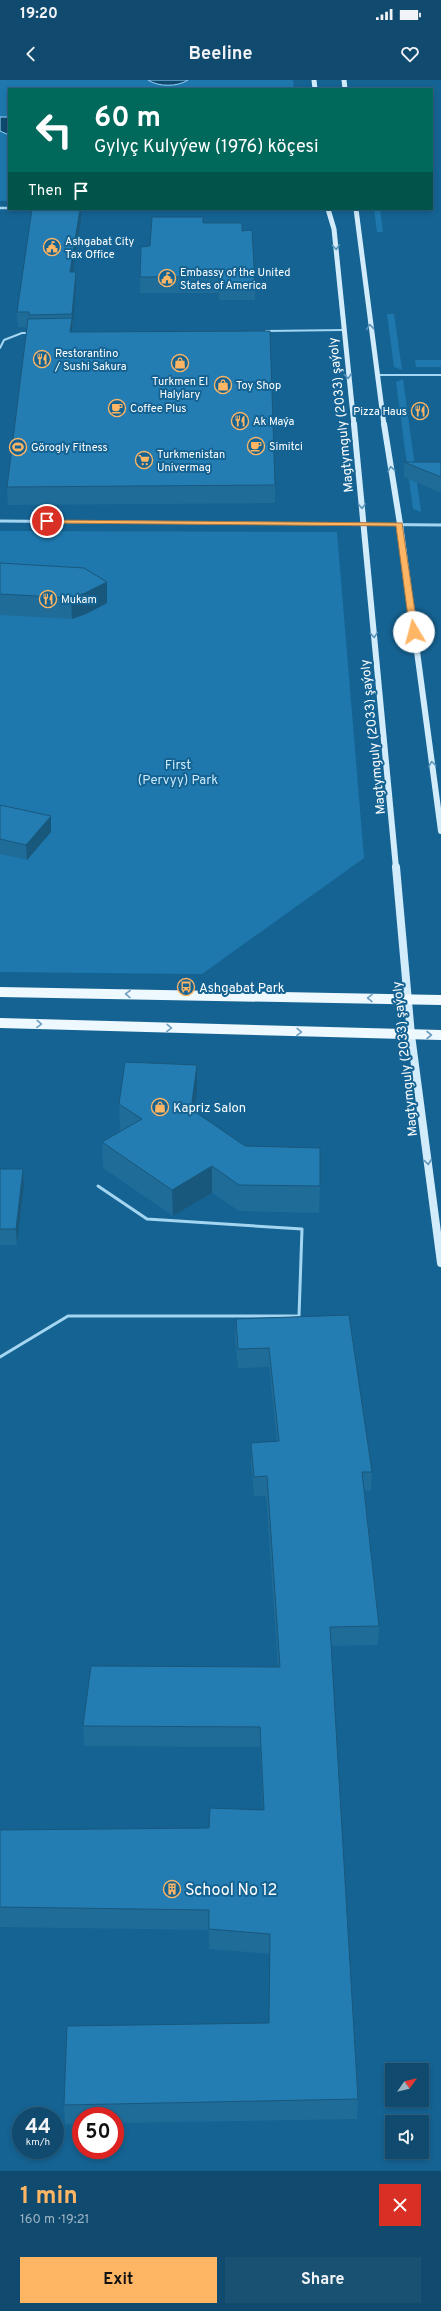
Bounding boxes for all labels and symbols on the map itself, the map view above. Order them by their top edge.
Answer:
place label: Ashgabat City Tax Office [65,235,135,262]
public building icon: Ashgabat City Tax Office [42,237,62,257]
one-way arrow [331,244,340,250]
place label: Embassy of the United States of America [180,266,291,293]
public building icon: Embassy of the United States of America [157,268,177,288]
one-way arrow [366,324,375,330]
street label: Magtymguly (2033) şaýoly [326,336,358,493]
place label: Restorantino / Sushi Sakura [54,347,127,374]
restaurant icon: Restorantino / Sushi Sakura [32,349,52,369]
shop icon: Turkmen El Halylary [170,353,190,373]
one-way arrow [343,373,352,379]
place label: Turkmen El Halylary [152,375,208,402]
shop icon: Toy Shop [213,375,233,395]
place label: Toy Shop [236,379,281,393]
cafe icon: Coffee Plus [107,398,127,418]
restaurant icon: Pizza Haus [410,401,430,421]
place label: Coffee Plus [130,402,187,416]
place label: Pizza Haus [353,405,407,419]
restaurant icon: Ak Maýa [230,411,250,431]
place label: Ak Maýa [253,415,295,429]
cafe icon: Simitci [246,436,266,456]
sports icon: Görogly Fitness [8,437,28,457]
place label: Simitci [269,440,303,454]
place label: Görogly Fitness [31,441,108,455]
place label: Turkmenistan Univermag [157,448,225,475]
supermarket icon: Turkmenistan Univermag [134,450,154,470]
one-way arrow [387,466,396,472]
one-way arrow [358,503,366,509]
pin [30,504,64,538]
restaurant icon: Mukam [38,589,58,609]
place label: Mukam [61,593,97,607]
position arrow [393,611,435,653]
one-way arrow [369,632,378,638]
street label: Magtymguly (2033) şaýoly [358,658,390,815]
park label: First (Pervyy) Park [138,758,218,789]
one-way arrow [428,761,437,768]
bus stop icon: Ashgabat Park [176,977,196,997]
street label: Magtymguly (2033) şaýoly [390,980,422,1137]
place label: Ashgabat Park [199,981,285,997]
one-way arrow [125,990,131,998]
one-way arrow [367,994,373,1002]
one-way arrow [36,1020,42,1028]
one-way arrow [166,1024,172,1032]
one-way arrow [296,1027,302,1036]
one-way arrow [426,1031,432,1039]
shop icon: Kapriz Salon [150,1097,170,1117]
place label: Kapriz Salon [173,1101,246,1117]
one-way arrow [423,1159,432,1165]
building icon: School No 12 [162,1879,182,1899]
place label: School No 12 [185,1881,277,1901]
north arrow [385,2063,429,2107]
speed limit sign: 50 [72,2107,124,2159]

